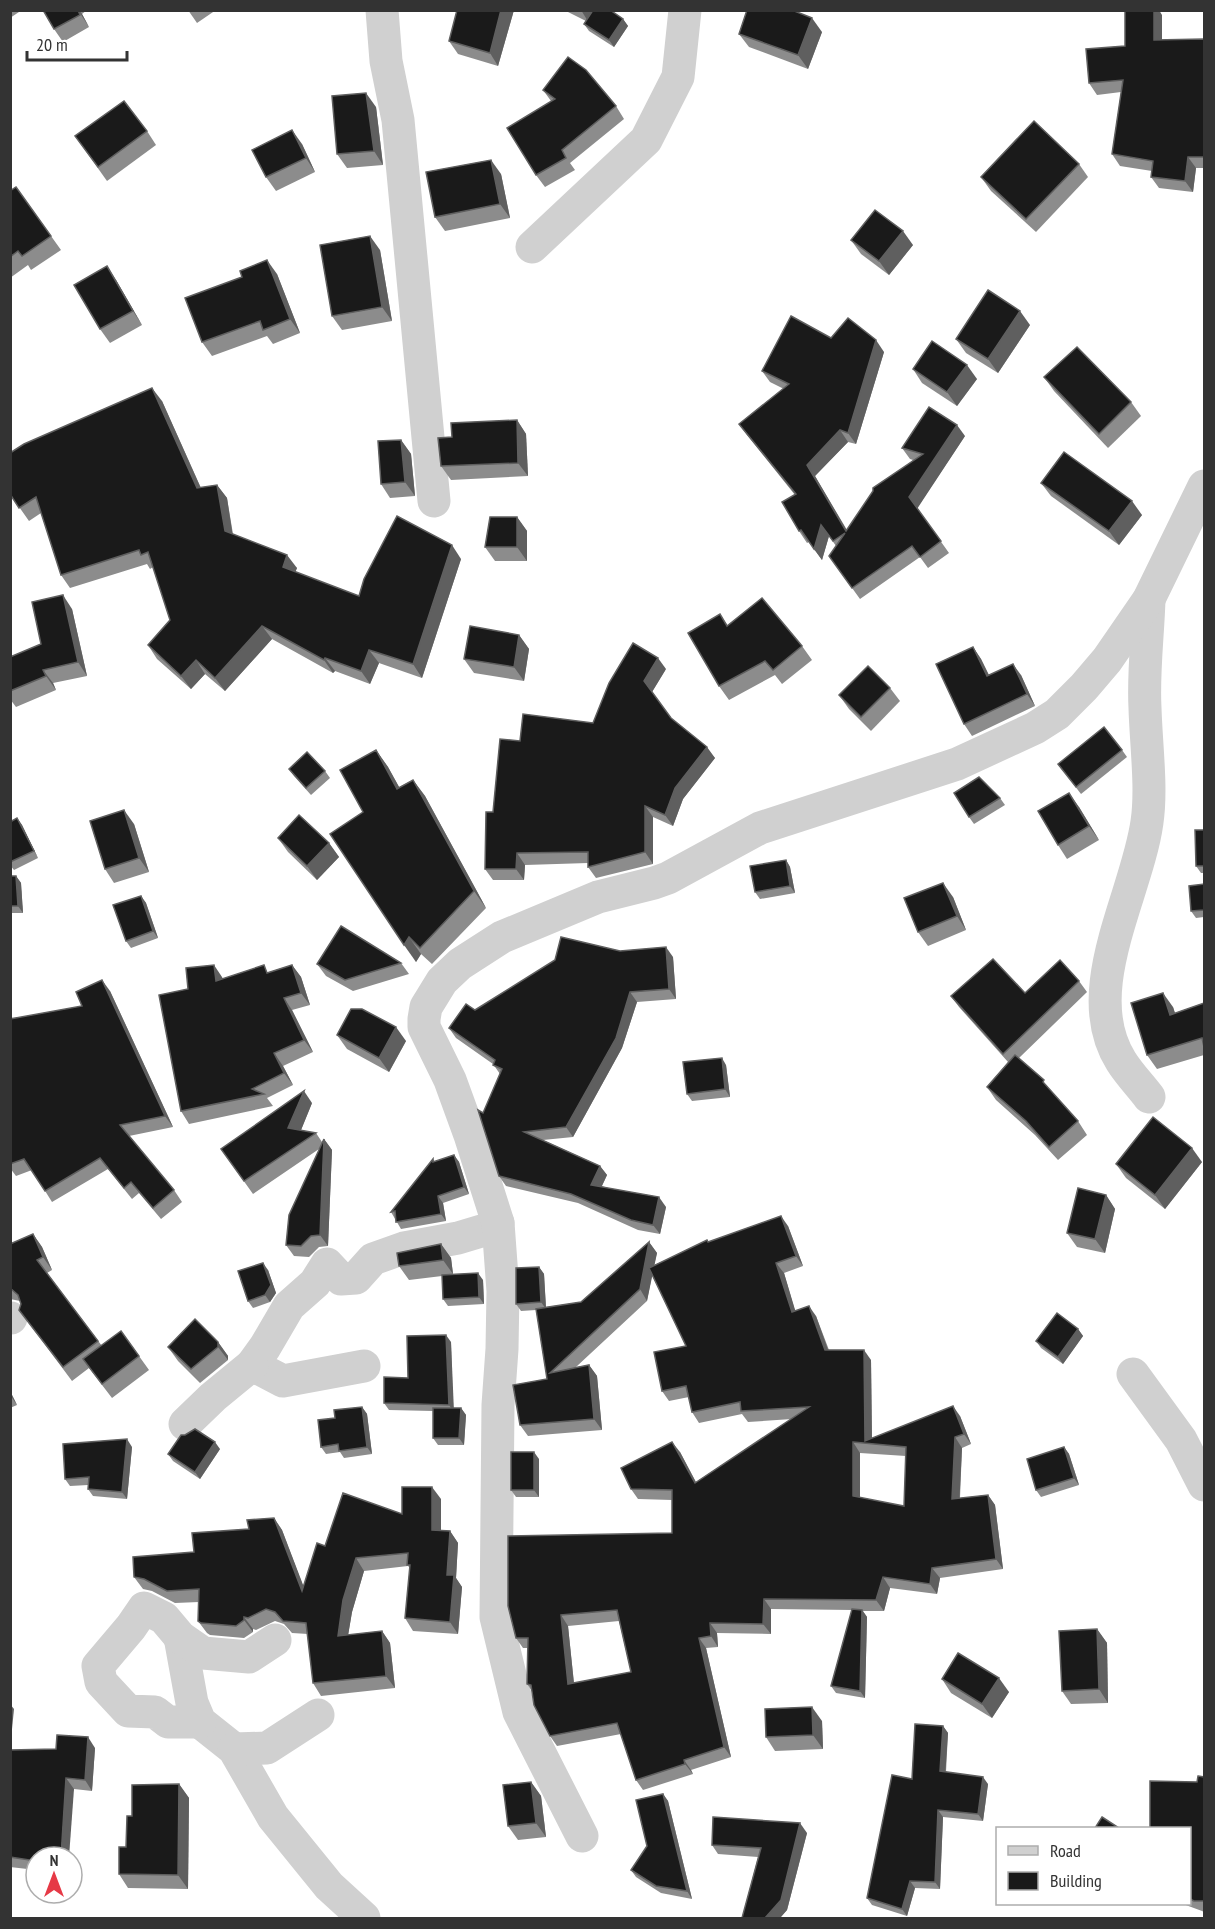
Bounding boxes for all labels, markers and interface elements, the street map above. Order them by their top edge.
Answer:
scale bar [27,24,128,62]
text: 20 m [36,33,68,56]
legend [996,1827,1191,1905]
text: Road [1050,1839,1081,1862]
north arrow [24,1845,84,1905]
text: N [50,1850,58,1870]
text: Building [1050,1869,1102,1892]

